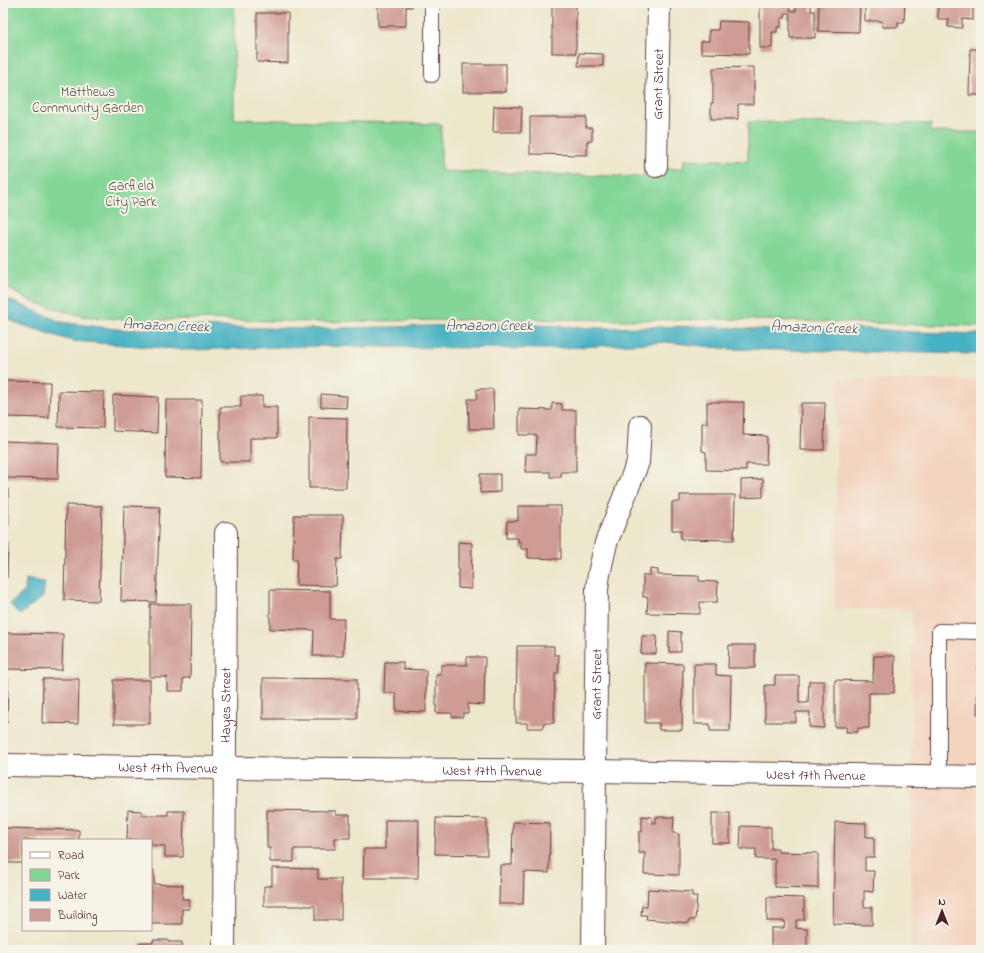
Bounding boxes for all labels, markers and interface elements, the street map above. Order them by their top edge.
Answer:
street label: Grant Street [648,48,670,120]
park label: Matthews Community Garden [32,82,144,120]
park label: Garfield City Park [105,176,158,214]
water label: Amazon Creek [122,313,211,339]
water label: Amazon Creek [445,315,534,337]
water label: Amazon Creek [770,315,859,341]
street label: Grant Street [587,648,608,720]
street label: Hayes Street [216,667,238,743]
street label: West 17th Avenue [118,758,219,780]
street label: West 17th Avenue [442,761,543,783]
street label: West 17th Avenue [766,765,867,787]
legend [22,839,152,931]
text: Road [58,847,84,865]
text: Park [58,867,80,885]
text: Water [58,887,87,905]
north arrow [922,891,962,931]
text: N [938,894,946,910]
text: Building [57,907,97,926]

